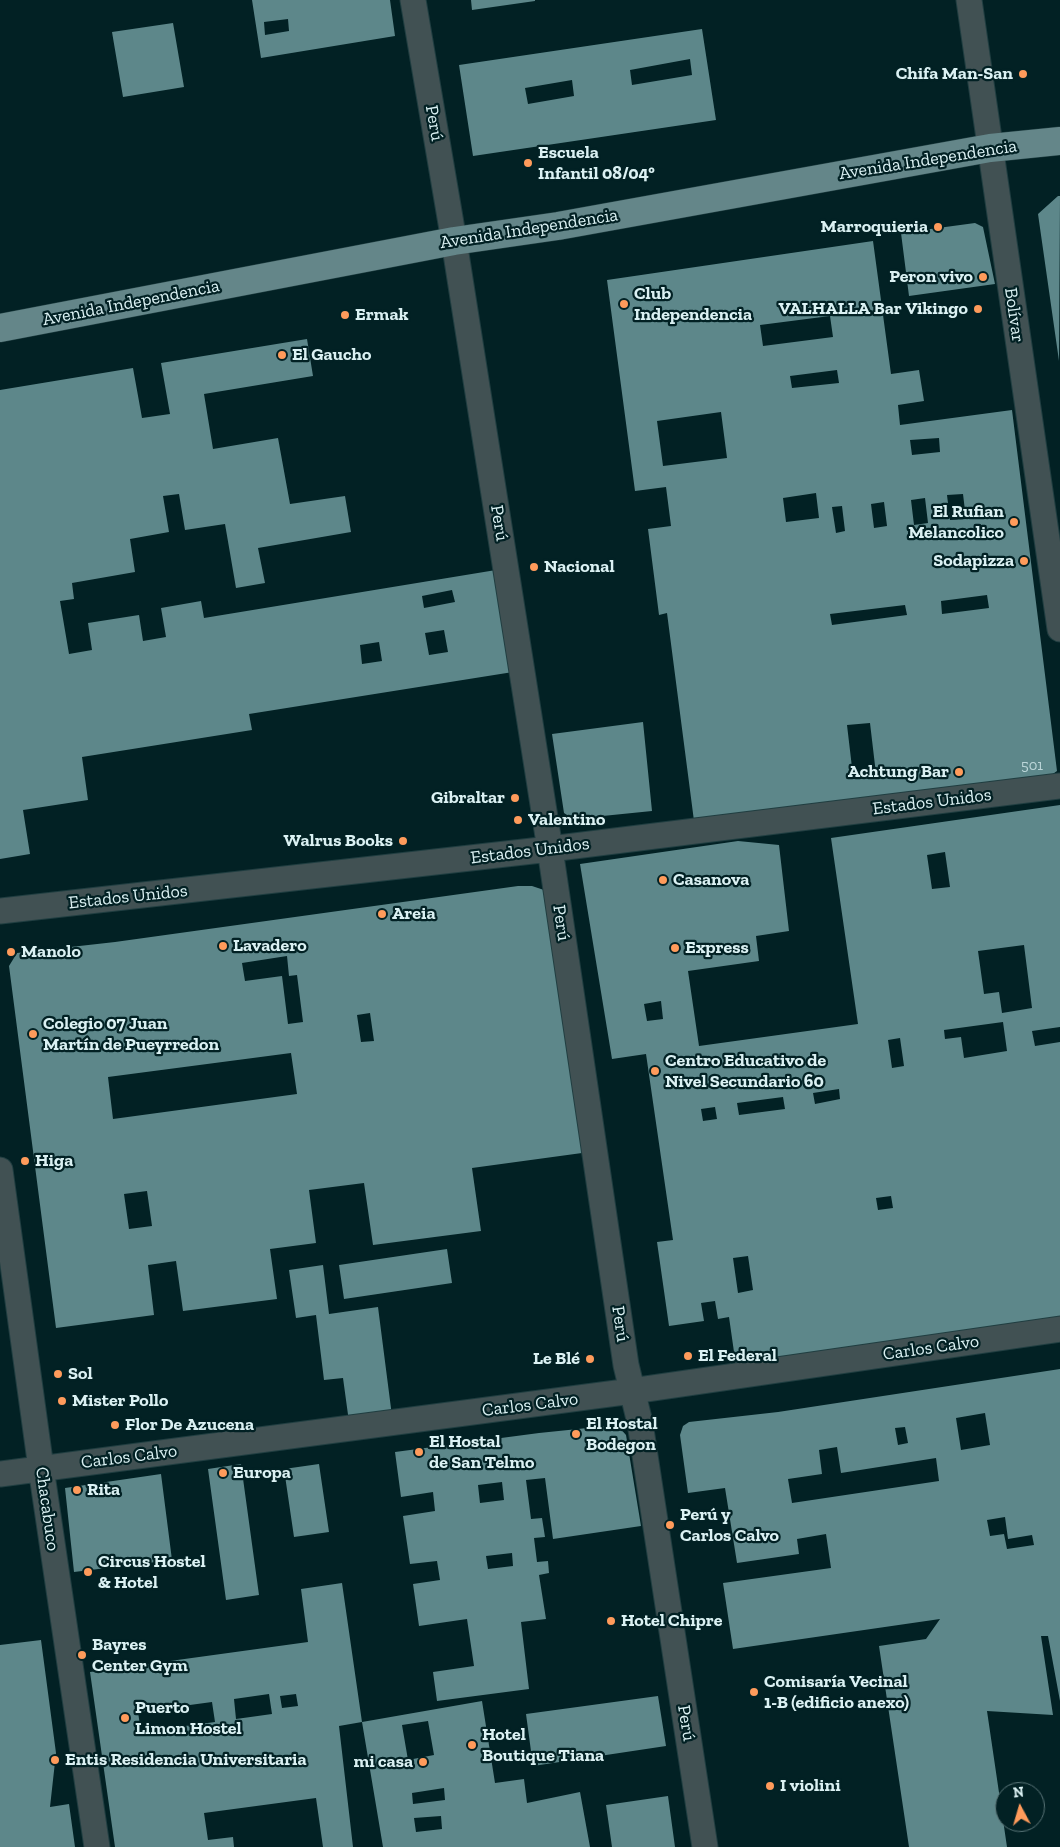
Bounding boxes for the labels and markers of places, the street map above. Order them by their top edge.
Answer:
place label: Chifa Man-San [896,63,1013,85]
marker: Chifa Man-San [1017,68,1029,80]
place label: Escuela Infantil 08/04° [538,142,655,184]
marker: Escuela Infantil 08/04° [522,157,534,169]
place label: Marroquieria [821,216,928,238]
marker: Marroquieria [932,221,944,233]
place label: Peron vivo [889,266,973,288]
marker: Peron vivo [977,271,989,283]
place label: Club Independencia [634,283,752,326]
marker: Club Independencia [618,298,630,310]
place label: VALHALLA Bar Vikingo [778,298,968,320]
marker: VALHALLA Bar Vikingo [972,303,984,315]
place label: Ermak [355,304,408,326]
marker: Ermak [339,309,351,321]
place label: El Gaucho [292,344,371,366]
marker: El Gaucho [276,349,288,361]
place label: El Rufian Melancolico [908,501,1004,544]
marker: El Rufian Melancolico [1008,516,1020,528]
place label: Sodapizza [933,550,1014,572]
marker: Sodapizza [1018,555,1030,567]
place label: Nacional [544,556,615,578]
marker: Nacional [528,561,540,573]
place label: Achtung Bar [848,761,949,783]
marker: Achtung Bar [953,766,965,778]
place label: Gibraltar [431,787,505,809]
marker: Gibraltar [509,792,521,804]
place label: Valentino [528,809,605,831]
marker: Valentino [512,814,524,826]
place label: Walrus Books [284,830,393,852]
marker: Walrus Books [397,835,409,847]
place label: Casanova [673,869,749,891]
marker: Casanova [657,874,669,886]
place label: Areia [392,903,435,925]
marker: Areia [376,908,388,920]
place label: Lavadero [233,935,307,957]
place label: Express [685,937,749,959]
marker: Lavadero [217,940,229,952]
place label: Manolo [21,941,81,963]
marker: Express [669,942,681,954]
marker: Manolo [5,946,17,958]
place label: Colegio 07 Juan Martín de Pueyrredon [43,1013,219,1056]
marker: Colegio 07 Juan Martín de Pueyrredon [27,1028,39,1040]
place label: Centro Educativo de Nivel Secundario 60 [665,1050,826,1092]
marker: Centro Educativo de Nivel Secundario 60 [649,1065,661,1077]
place label: Higa [35,1150,73,1172]
marker: Higa [19,1155,31,1167]
place label: El Federal [698,1345,777,1367]
place label: Le Blé [533,1348,580,1370]
marker: El Federal [682,1350,694,1362]
marker: Le Blé [584,1353,596,1365]
place label: Sol [68,1363,93,1385]
marker: Sol [52,1368,64,1380]
place label: Mister Pollo [72,1390,168,1412]
marker: Mister Pollo [56,1395,68,1407]
place label: El Hostal Bodegon [586,1413,658,1456]
place label: Flor De Azucena [125,1414,254,1436]
marker: Flor De Azucena [109,1419,121,1431]
marker: El Hostal Bodegon [570,1428,582,1440]
place label: El Hostal de San Telmo [429,1431,534,1474]
marker: El Hostal de San Telmo [413,1446,425,1458]
place label: Europa [233,1462,291,1484]
marker: Europa [217,1467,229,1479]
place label: Rita [87,1479,120,1501]
marker: Rita [71,1484,83,1496]
place label: Perú y Carlos Calvo [680,1504,779,1546]
marker: Perú y Carlos Calvo [664,1519,676,1531]
place label: Circus Hostel & Hotel [98,1551,206,1594]
marker: Circus Hostel & Hotel [82,1566,94,1578]
place label: Hotel Chipre [621,1610,722,1632]
marker: Hotel Chipre [605,1615,617,1627]
place label: Bayres Center Gym [92,1634,188,1676]
marker: Bayres Center Gym [76,1649,88,1661]
place label: Comisaría Vecinal 1-B (edificio anexo) [764,1671,909,1714]
marker: Comisaría Vecinal 1-B (edificio anexo) [748,1686,760,1698]
place label: Puerto Limon Hostel [135,1697,242,1740]
marker: Puerto Limon Hostel [119,1712,131,1724]
place label: Hotel Boutique Tiana [482,1724,604,1766]
marker: Hotel Boutique Tiana [466,1739,478,1751]
place label: Entis Residencia Universitaria [65,1749,307,1771]
place label: mi casa [354,1751,413,1773]
marker: Entis Residencia Universitaria [49,1754,61,1766]
marker: mi casa [417,1756,429,1768]
place label: I violini [780,1775,841,1797]
marker: I violini [764,1780,776,1792]

